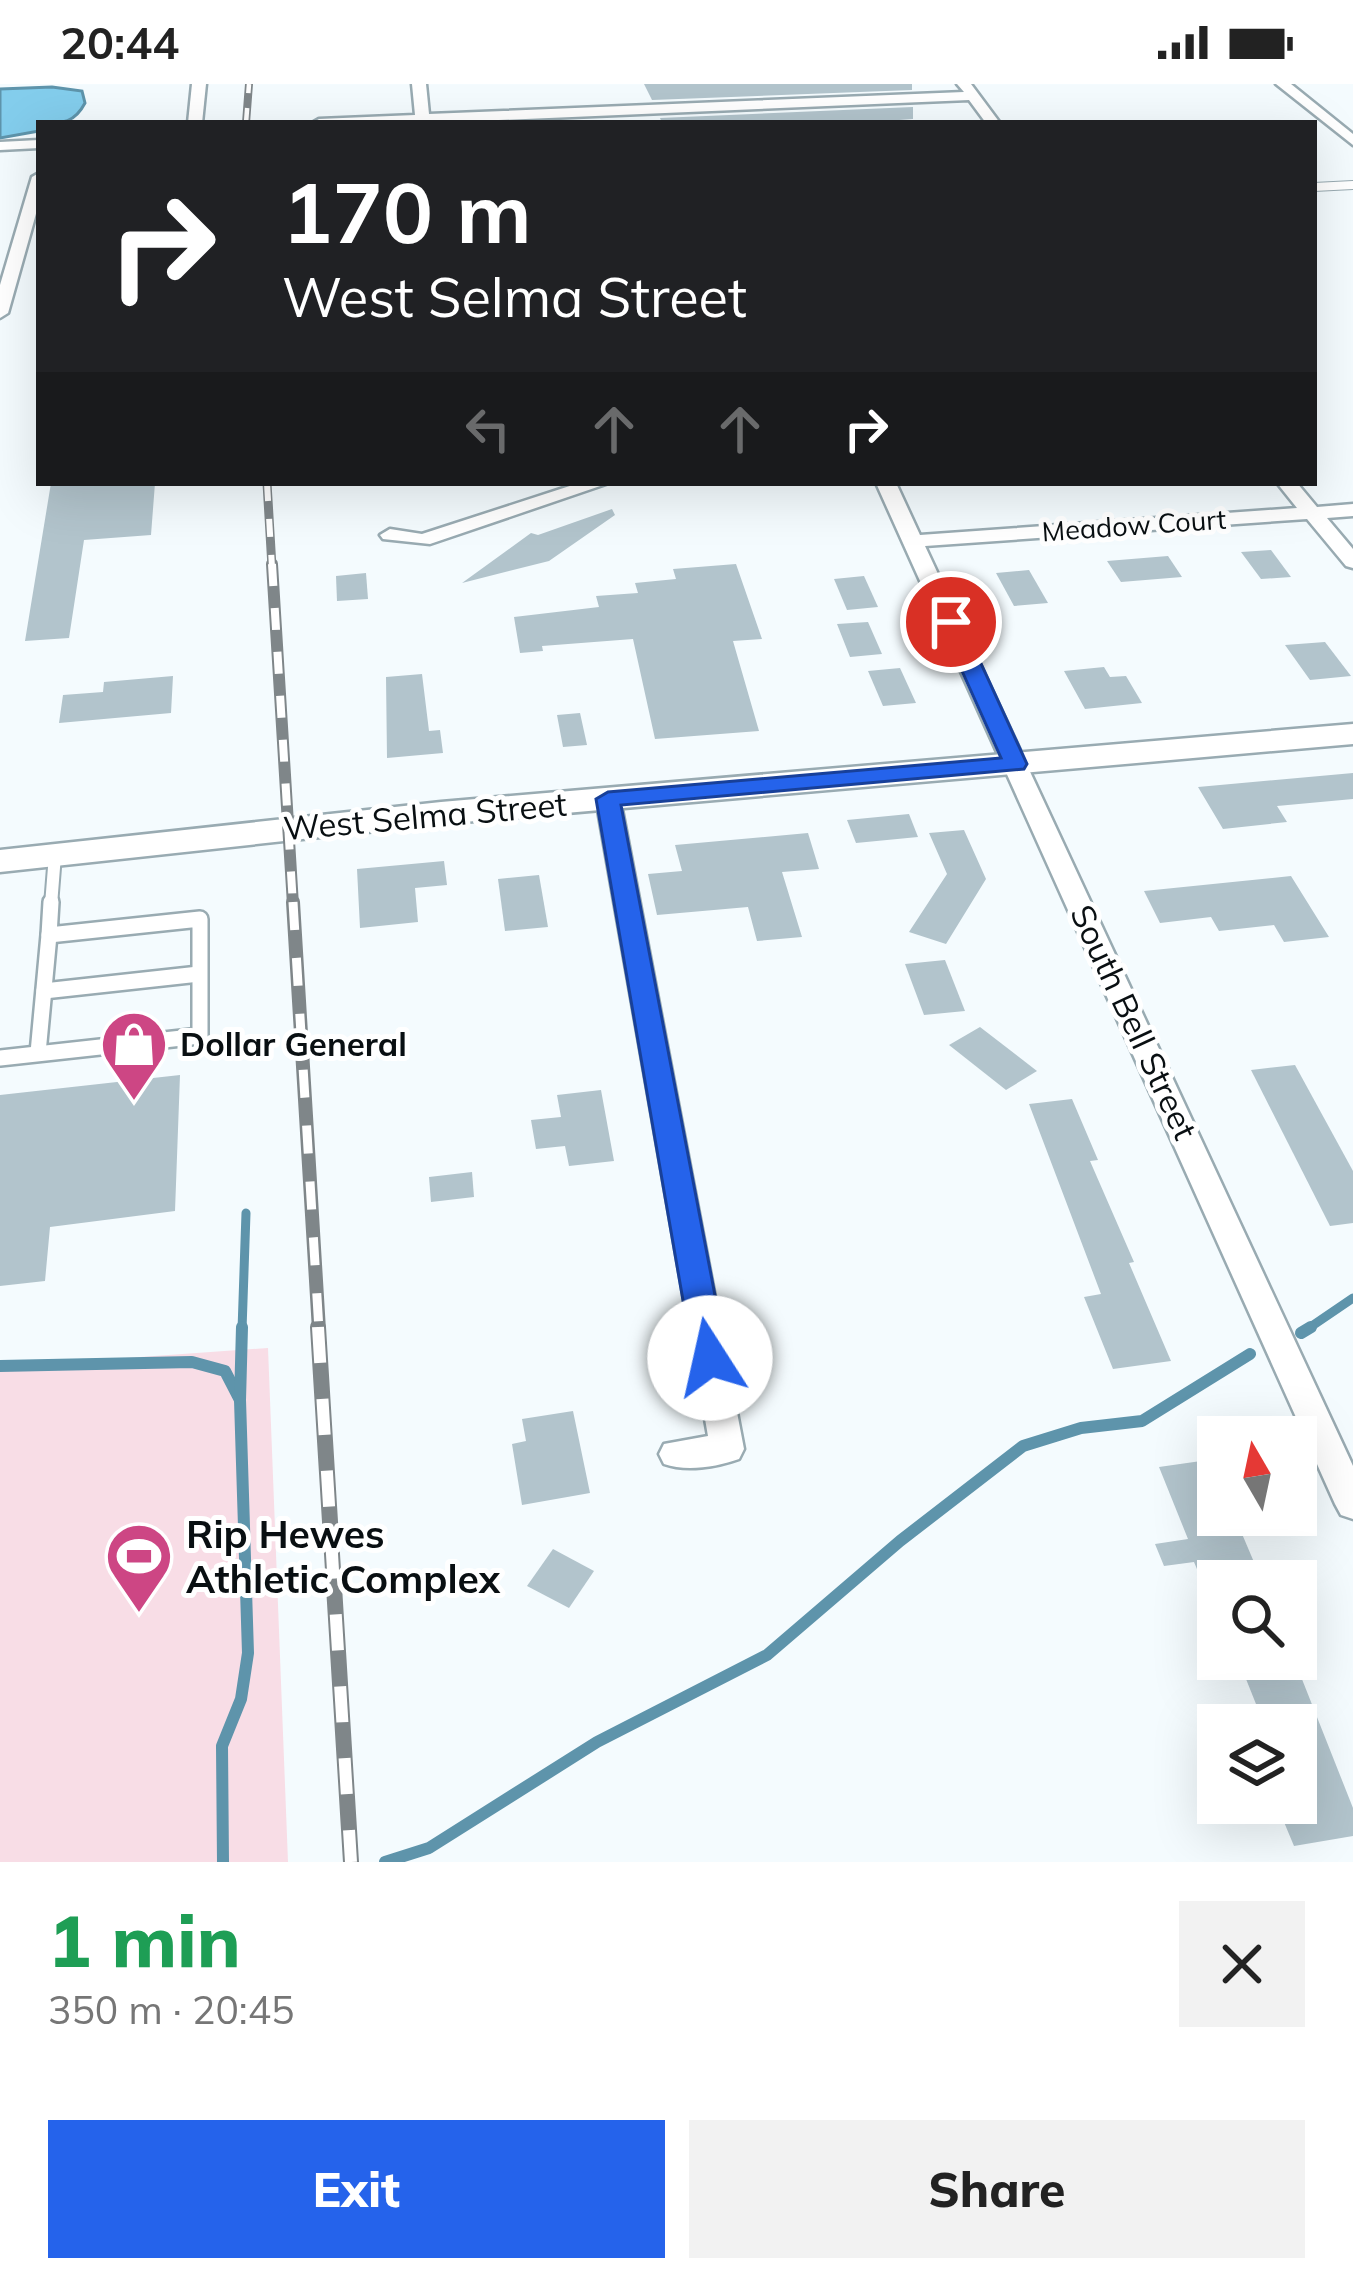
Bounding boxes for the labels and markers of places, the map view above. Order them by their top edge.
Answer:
pin [900,571,1002,673]
shop icon: Dollar General [99,1009,169,1103]
place label: Dollar General [180,1023,407,1064]
place label: Rip Hewes Athletic Complex [186,1509,501,1603]
sports icon: Rip Hewes Athletic Complex [104,1521,174,1615]

